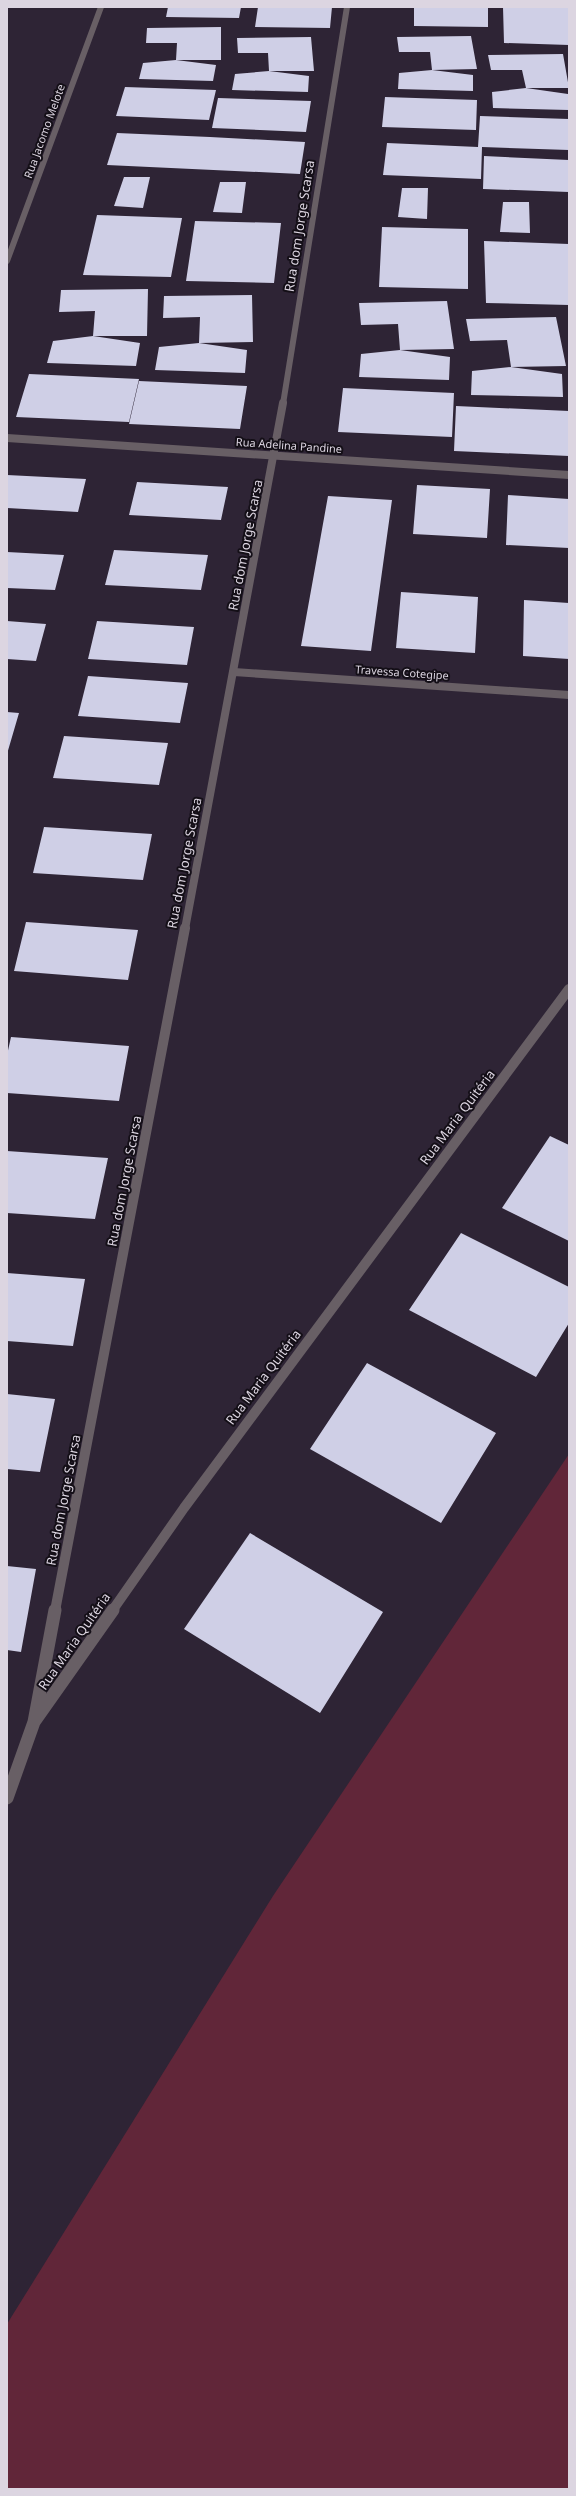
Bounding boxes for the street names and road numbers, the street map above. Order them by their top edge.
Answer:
street label: Rua Jacomo Melote [20,82,68,180]
street label: Rua dom Jorge Scarsa [280,159,318,293]
street label: Rua Adelina Pandine [235,434,343,456]
street label: Rua dom Jorge Scarsa [223,478,267,612]
street label: Travessa Cotegipe [355,661,449,683]
street label: Rua dom Jorge Scarsa [162,796,206,930]
street label: Rua Maria Quitéria [415,1066,499,1168]
street label: Rua dom Jorge Scarsa [102,1114,146,1248]
street label: Rua Maria Quitéria [221,1326,305,1428]
street label: Rua dom Jorge Scarsa [41,1433,85,1567]
street label: Rua Maria Quitéria [34,1589,114,1693]

